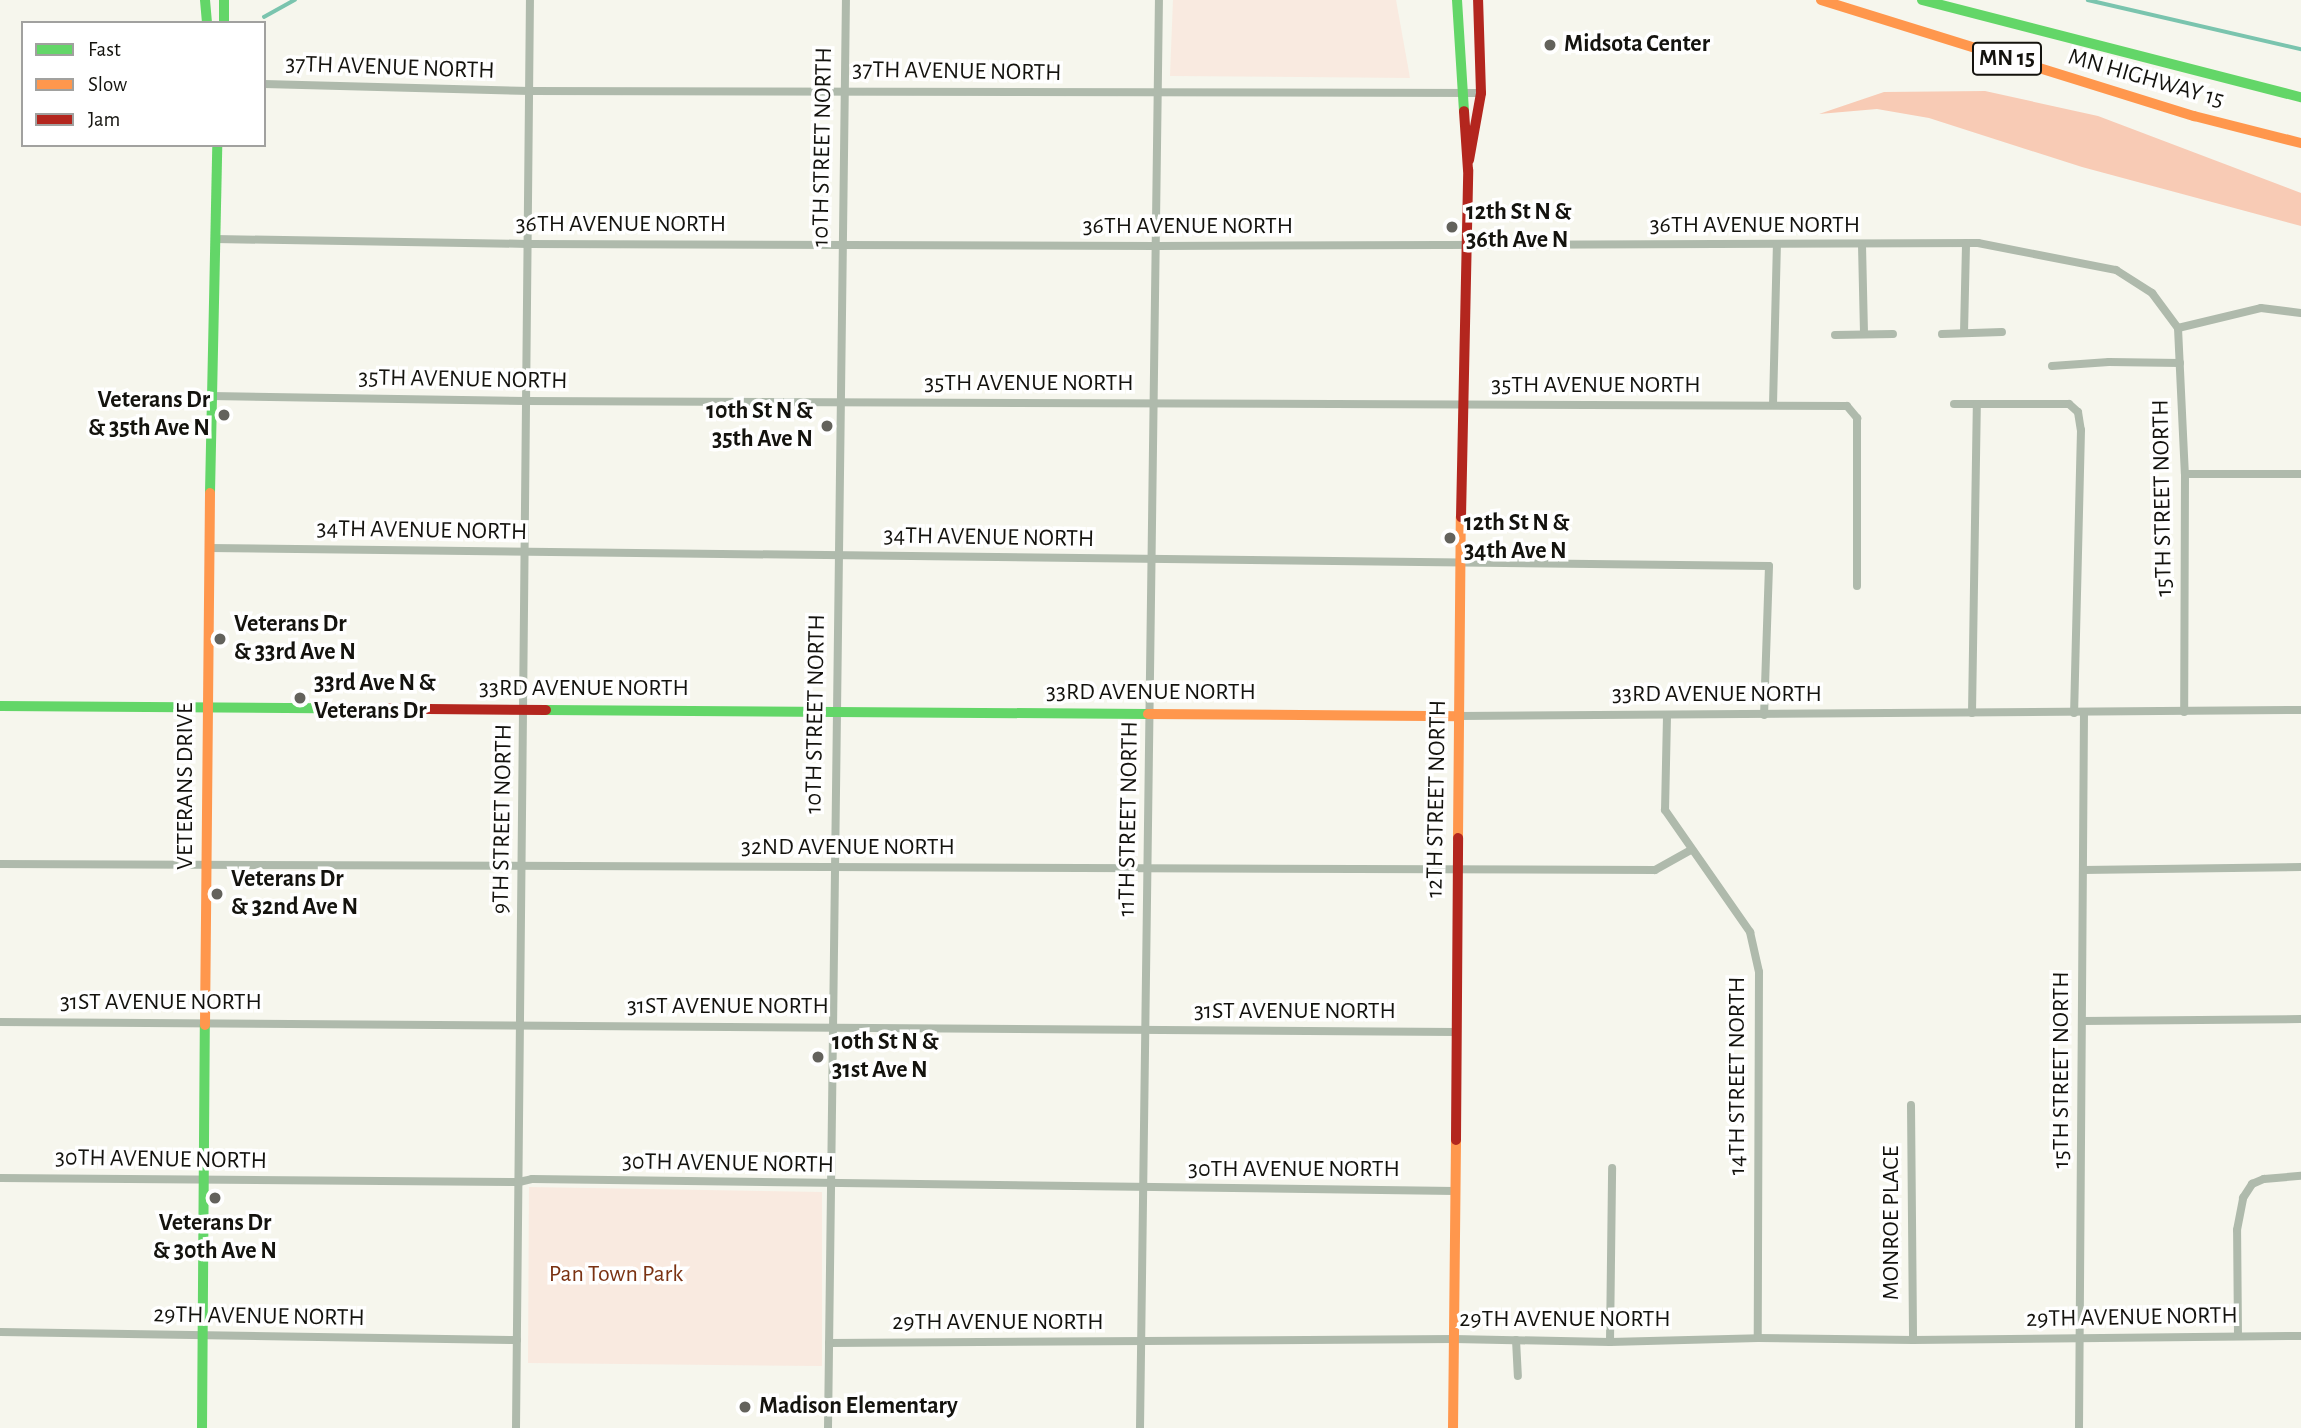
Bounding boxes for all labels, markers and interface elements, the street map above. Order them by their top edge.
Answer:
legend [21,21,266,147]
place label: Midsota Center [1564,31,1710,59]
marker: Midsota Center [1542,37,1558,53]
text: Fast [88,39,121,60]
road number: MN 15 [1970,40,2044,78]
street label: MN HIGHWAY 15 [2065,43,2227,115]
street label: 10TH STREET NORTH [807,47,839,247]
street label: 37TH AVENUE NORTH [285,50,495,86]
street label: 37TH AVENUE NORTH [852,56,1062,88]
text: Slow [88,74,127,95]
text: Jam [88,109,120,130]
place label: 12th St N & 36th Ave N [1466,199,1572,255]
street label: 36TH AVENUE NORTH [516,211,726,239]
street label: 36TH AVENUE NORTH [1650,212,1860,240]
street label: 36TH AVENUE NORTH [1083,213,1293,241]
marker: 12th St N & 36th Ave N [1444,219,1460,235]
street label: 35TH AVENUE NORTH [358,364,568,396]
street label: 35TH AVENUE NORTH [924,370,1134,398]
street label: 35TH AVENUE NORTH [1491,372,1701,400]
place label: Veterans Dr & 35th Ave N [88,387,210,443]
place label: 10th St N & 35th Ave N [706,398,813,454]
street label: 15TH STREET NORTH [2147,399,2179,597]
marker: Veterans Dr & 35th Ave N [216,407,232,423]
marker: 10th St N & 35th Ave N [819,418,835,434]
place label: 12th St N & 34th Ave N [1464,510,1570,566]
street label: 34TH AVENUE NORTH [316,515,528,547]
street label: 34TH AVENUE NORTH [883,522,1095,554]
marker: 12th St N & 34th Ave N [1442,530,1458,546]
place label: Veterans Dr & 33rd Ave N [234,611,356,667]
street label: 10TH STREET NORTH [800,614,832,814]
marker: Veterans Dr & 33rd Ave N [212,631,228,647]
place label: 33rd Ave N & Veterans Dr [314,670,436,726]
street label: 33RD AVENUE NORTH [479,675,689,703]
street label: 33RD AVENUE NORTH [1046,679,1256,707]
street label: 33RD AVENUE NORTH [1612,681,1822,709]
marker: 33rd Ave N & Veterans Dr [292,690,308,706]
street label: 12TH STREET NORTH [1421,700,1453,898]
street label: VETERANS DRIVE [172,702,200,870]
street label: 11TH STREET NORTH [1113,721,1145,917]
street label: 9TH STREET NORTH [487,724,519,914]
street label: 32ND AVENUE NORTH [741,834,955,862]
place label: Veterans Dr & 32nd Ave N [231,866,358,922]
marker: Veterans Dr & 32nd Ave N [209,886,225,902]
street label: 15TH STREET NORTH [2048,971,2076,1169]
street label: 14TH STREET NORTH [1724,977,1752,1175]
street label: 31ST AVENUE NORTH [60,989,262,1017]
street label: 31ST AVENUE NORTH [627,993,829,1021]
street label: 31ST AVENUE NORTH [1194,998,1396,1026]
place label: 10th St N & 31st Ave N [832,1029,939,1085]
marker: 10th St N & 31st Ave N [810,1049,826,1065]
street label: 30TH AVENUE NORTH [55,1144,267,1176]
street label: MONROE PLACE [1878,1146,1906,1300]
street label: 30TH AVENUE NORTH [622,1148,834,1180]
street label: 30TH AVENUE NORTH [1188,1156,1400,1184]
marker: Veterans Dr & 30th Ave N [207,1190,223,1206]
place label: Veterans Dr & 30th Ave N [153,1210,277,1266]
park label: Pan Town Park [549,1261,683,1289]
street label: 29TH AVENUE NORTH [153,1301,365,1333]
street label: 29TH AVENUE NORTH [2026,1302,2238,1334]
street label: 29TH AVENUE NORTH [1459,1306,1671,1334]
street label: 29TH AVENUE NORTH [892,1309,1104,1337]
place label: Madison Elementary [759,1393,958,1421]
marker: Madison Elementary [737,1399,753,1415]

